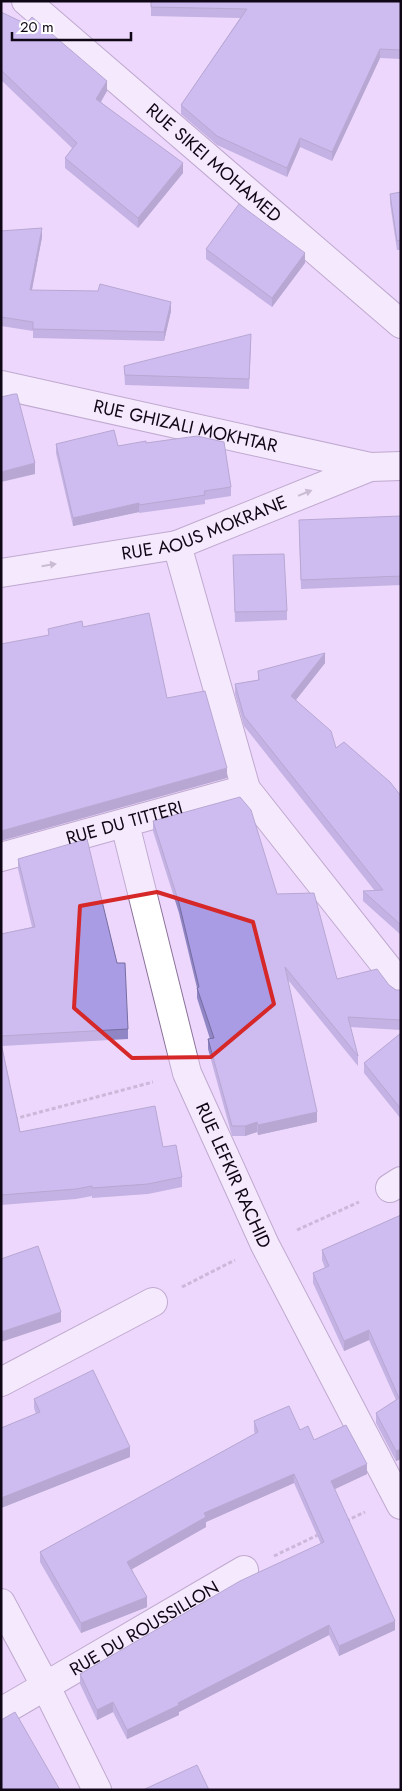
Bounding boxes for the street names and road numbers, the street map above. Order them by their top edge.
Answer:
street label: RUE SIKEI MOHAMED [141,97,287,229]
street label: RUE GHIZALI MOKHTAR [91,393,280,459]
street label: RUE AOUS MOKRANE [120,489,291,567]
street label: RUE DU TITTERI [63,794,186,851]
street label: RUE LEFKIR RACHID [189,1098,278,1252]
street label: RUE DU ROUSSILLON [65,1574,224,1682]

